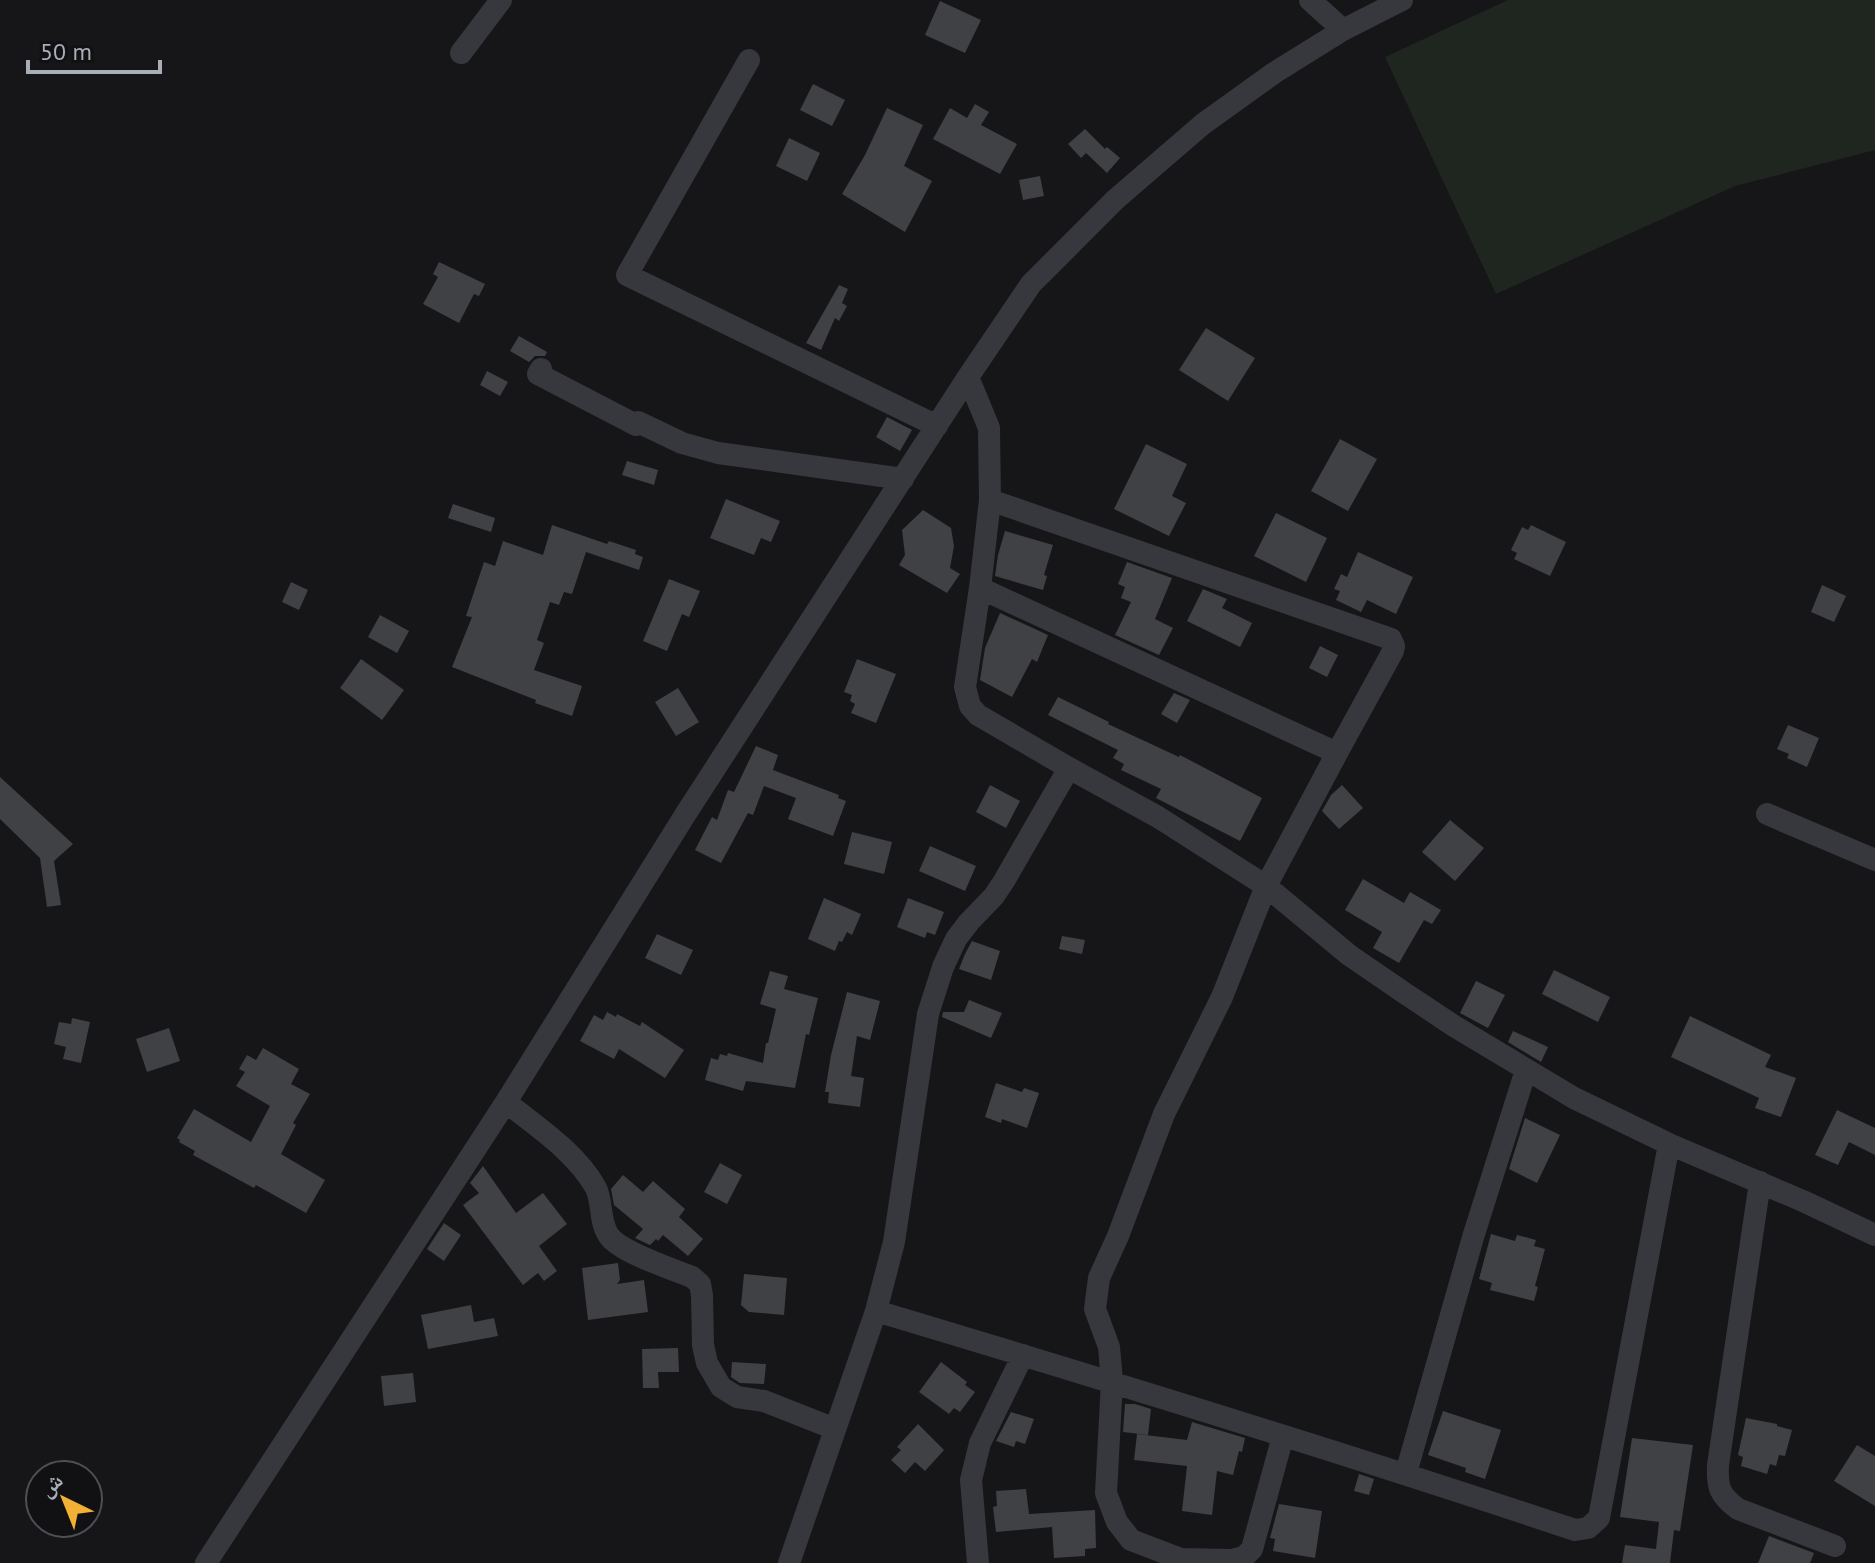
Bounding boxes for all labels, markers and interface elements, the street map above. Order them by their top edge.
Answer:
scale bar [28,24,160,74]
text: 50 m [40,36,92,67]
north arrow [24,1459,104,1539]
text: ش [32,1466,68,1503]

